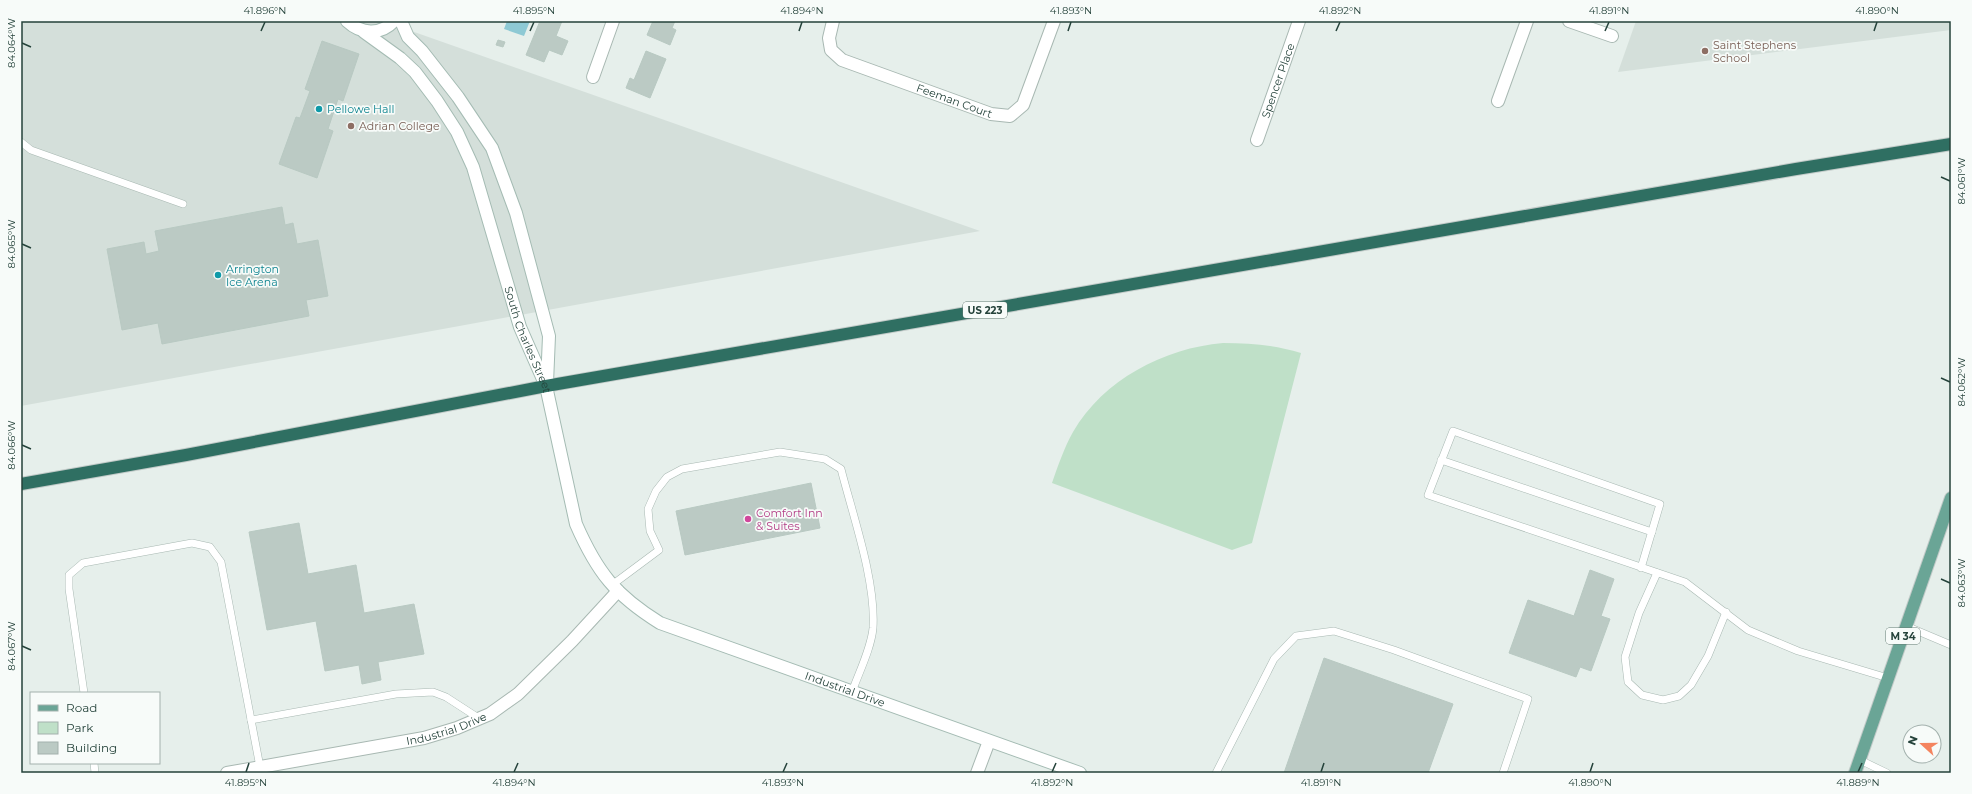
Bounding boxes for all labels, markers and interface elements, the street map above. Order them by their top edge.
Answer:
text: 41.896°N [244,4,286,17]
text: 41.895°N [513,4,555,17]
text: 41.894°N [780,4,824,17]
text: 41.893°N [1050,4,1092,17]
text: 41.892°N [1319,4,1361,17]
text: 41.891°N [1589,4,1629,17]
text: 41.890°N [1855,4,1899,17]
text: 84.064°W [5,18,18,68]
place label: Saint Stephens School [1713,38,1797,65]
street label: Spencer Place [1258,41,1298,120]
marker: Saint Stephens School [1700,46,1710,56]
street label: Feeman Court [915,81,995,121]
place label: Pellowe Hall [327,102,394,116]
marker: Pellowe Hall [314,104,324,114]
place label: Adrian College [359,119,440,133]
marker: Adrian College [346,121,356,131]
text: 84.061°W [1955,157,1968,205]
text: 84.065°W [5,220,18,269]
place label: Arrington Ice Arena [226,262,279,289]
marker: Arrington Ice Arena [213,270,223,280]
street label: South Charles Street [501,285,554,394]
road number: US 223 [963,302,1007,318]
text: 84.062°W [1955,357,1968,407]
text: 84.066°W [5,420,18,470]
place label: Comfort Inn & Suites [756,506,823,533]
marker: Comfort Inn & Suites [743,514,753,524]
text: 84.063°W [1955,559,1968,607]
text: 84.067°W [5,621,18,671]
road number: M 34 [1886,628,1920,644]
street label: Industrial Drive [803,668,887,710]
legend [30,692,160,764]
text: Road [66,700,97,715]
street label: Industrial Drive [405,709,489,748]
text: Park [66,720,94,735]
north arrow [1902,724,1942,764]
text: N [1905,734,1921,747]
text: Building [66,740,117,755]
text: 41.895°N [225,776,267,789]
text: 41.894°N [492,776,536,789]
text: 41.893°N [762,776,804,789]
text: 41.892°N [1031,776,1073,789]
text: 41.891°N [1301,776,1341,789]
text: 41.890°N [1568,776,1612,789]
text: 41.889°N [1836,776,1880,789]

